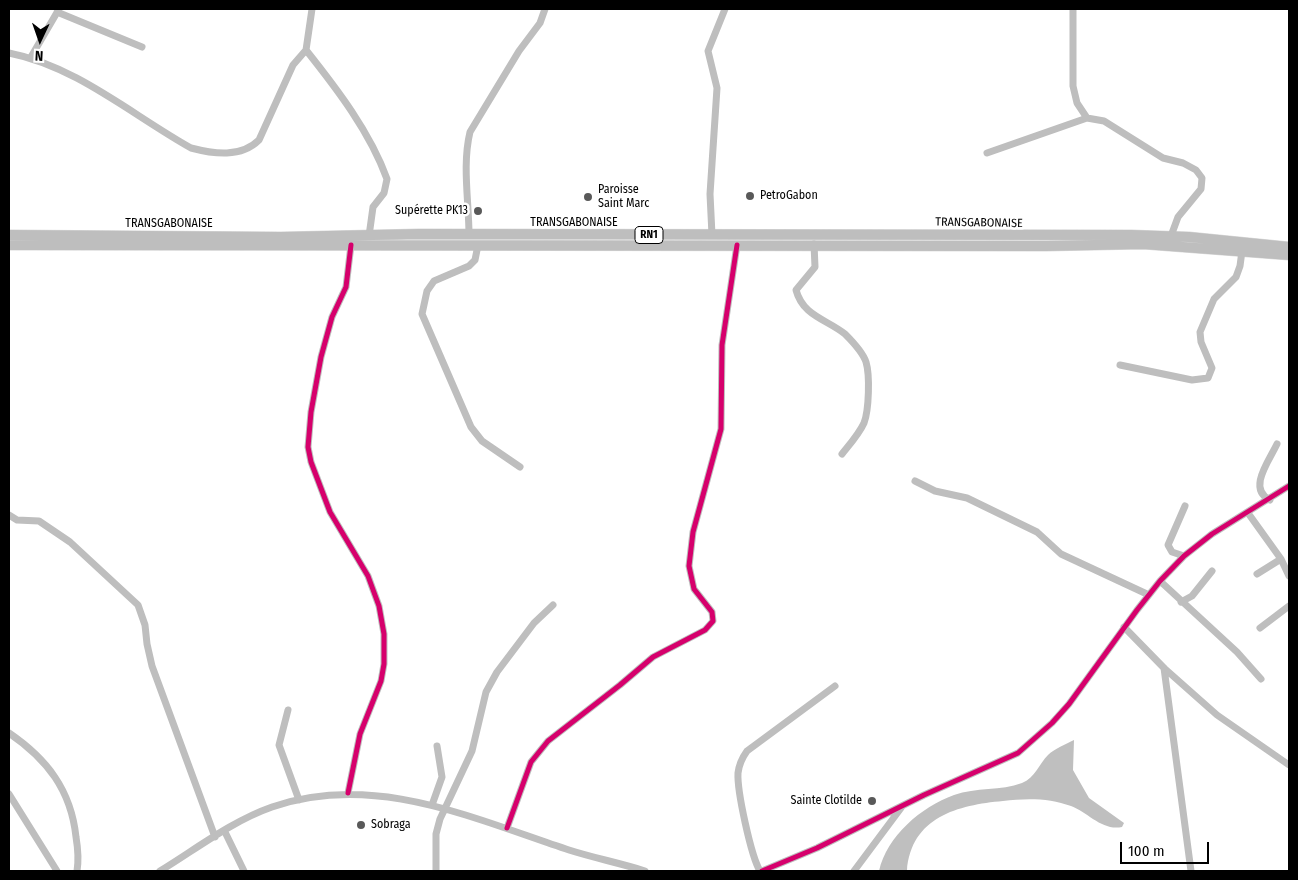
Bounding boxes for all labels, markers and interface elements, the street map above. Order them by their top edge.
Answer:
north arrow [15,15,65,65]
text: N [35,47,44,64]
place label: Paroisse Saint Marc [598,183,649,211]
place label: PetroGabon [760,189,818,203]
marker: PetroGabon [744,190,756,202]
marker: Paroisse Saint Marc [582,191,594,203]
place label: Supérette PK13 [395,204,468,218]
marker: Supérette PK13 [472,205,484,217]
street label: TRANSGABONAISE [935,215,1023,231]
street label: TRANSGABONAISE [530,216,618,230]
street label: TRANSGABONAISE [125,217,213,231]
road number: RN1 [635,226,663,244]
place label: Sainte Clotilde [791,794,862,808]
marker: Sainte Clotilde [866,795,878,807]
place label: Sobraga [371,818,411,832]
marker: Sobraga [355,819,367,831]
scale bar [1123,832,1212,864]
text: 100 m [1128,842,1165,860]

